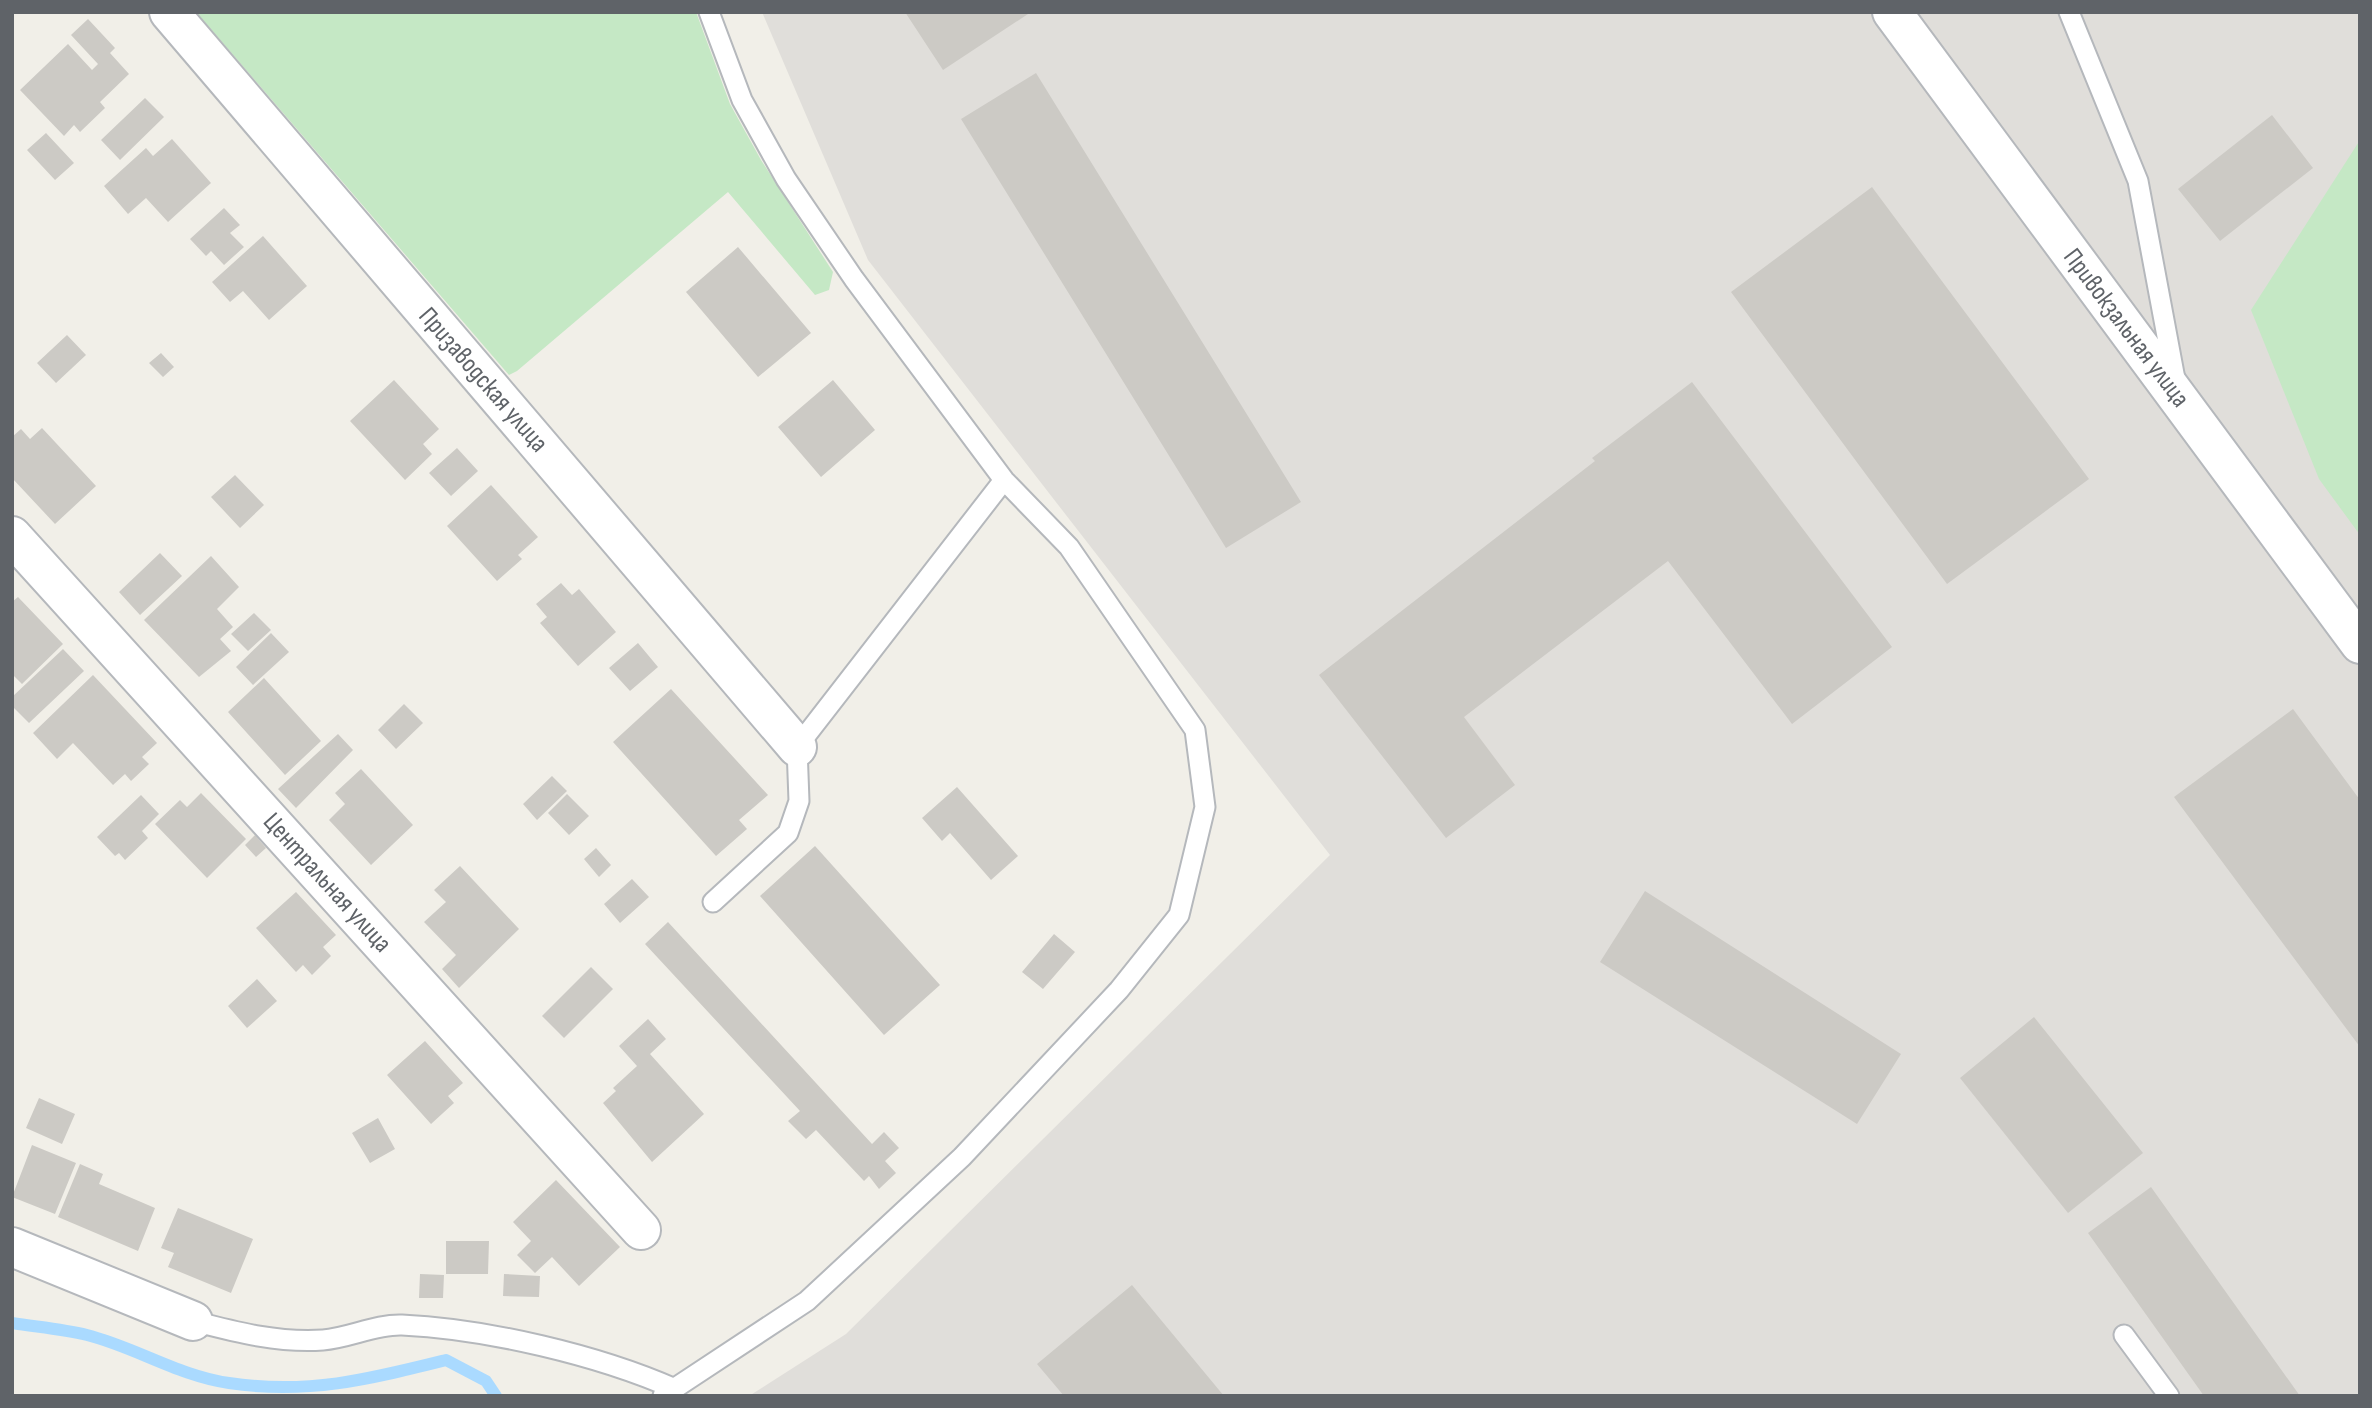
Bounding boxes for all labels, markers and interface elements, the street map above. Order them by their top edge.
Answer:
street label: Привокзальная улица [2056,243,2196,413]
street label: Призаводская улица [412,301,554,459]
street label: Центральная улица [256,807,398,959]

